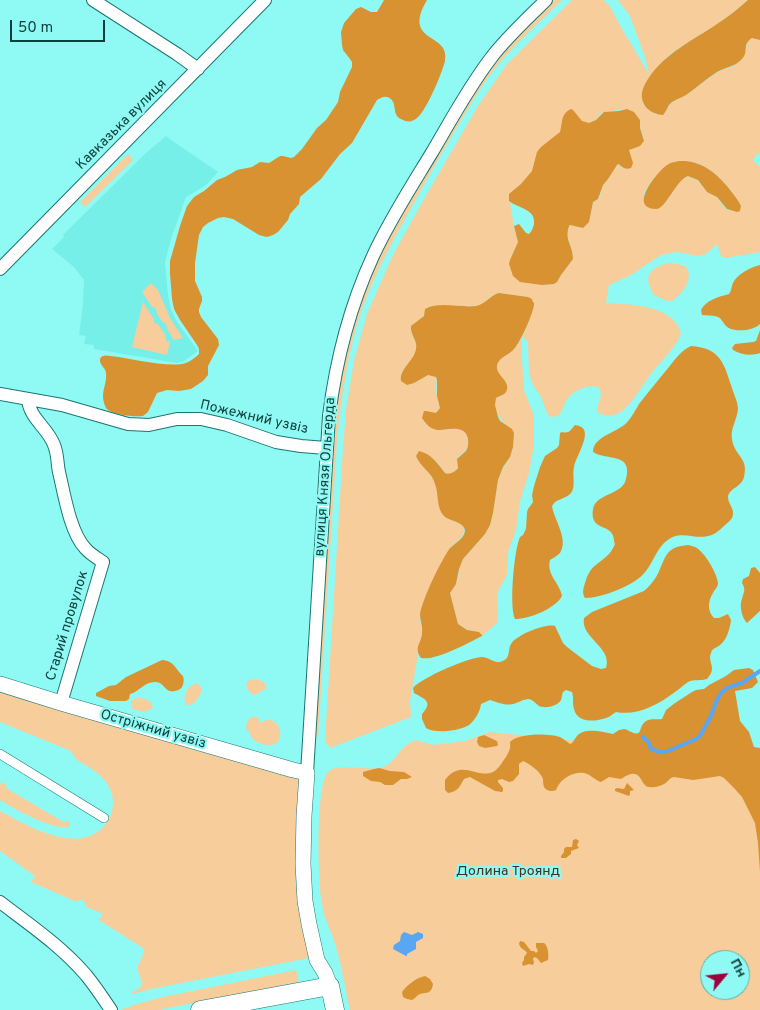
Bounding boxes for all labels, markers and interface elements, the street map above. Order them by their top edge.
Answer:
scale bar [12,10,108,42]
text: 50 m [18,19,53,38]
street label: Кавказька вулиця [73,76,171,174]
street label: Пожежний узвіз [198,397,310,439]
street label: вулиця Князя Ольгерда [312,397,340,557]
street label: Старий провулок [43,569,93,683]
street label: Остріжний узвіз [98,707,208,753]
park label: Долина Троянд [456,864,560,880]
north arrow [700,950,750,1000]
text: Пн [726,956,750,981]

